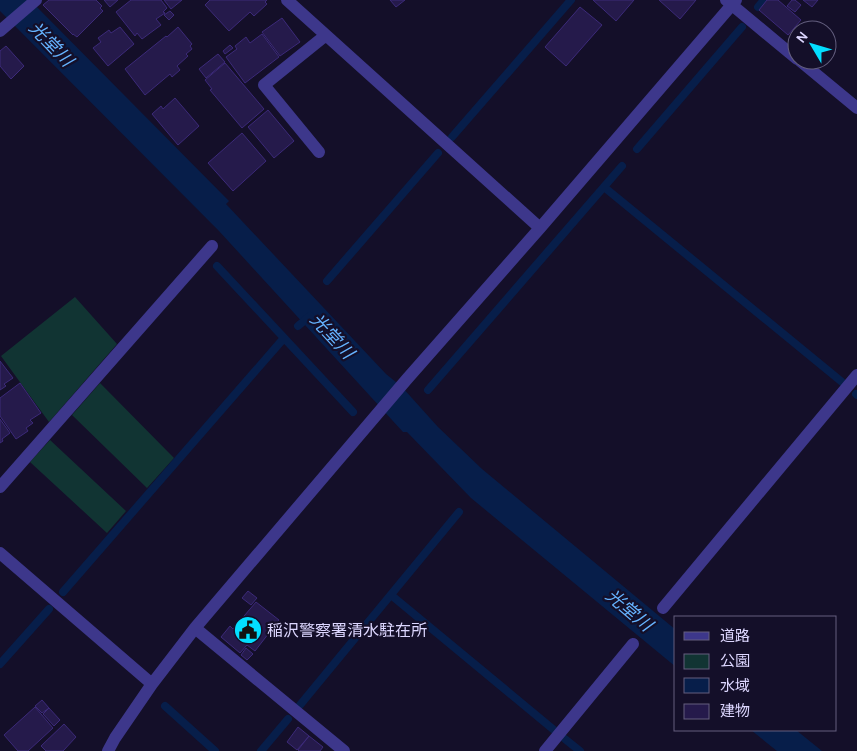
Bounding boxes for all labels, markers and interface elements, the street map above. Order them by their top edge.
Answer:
water label: 光堂川 [24,17,79,73]
north arrow [787,20,837,70]
text: N [792,28,812,46]
water label: 光堂川 [306,309,360,365]
water label: 光堂川 [601,584,658,637]
public building icon: 稲沢警察署清水駐在所 [233,615,263,645]
legend [674,616,837,731]
place label: 稲沢警察署清水駐在所 [267,621,427,640]
text: 道路 [720,627,750,645]
text: 公園 [720,652,750,670]
text: 水域 [720,677,750,695]
text: 建物 [720,702,750,720]

